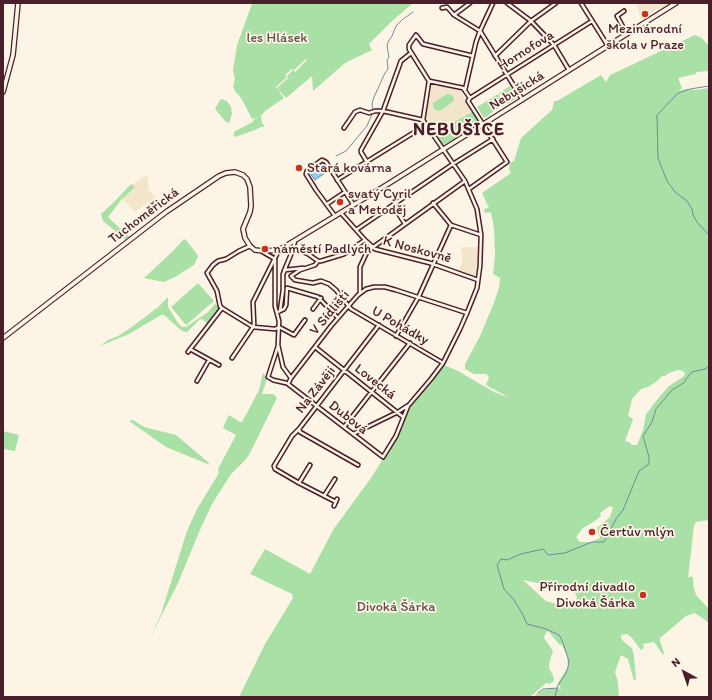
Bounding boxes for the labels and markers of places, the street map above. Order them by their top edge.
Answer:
marker: Mezinárodní škola v Praze [640,9,650,19]
place label: Mezinárodní škola v Praze [606,21,684,54]
place label: Stará kovárna [307,160,392,176]
marker: Stará kovárna [294,163,304,173]
place label: svatý Cyril a Metoděj [348,186,411,218]
marker: svatý Cyril a Metoděj [335,197,345,207]
place label: náměstí Padlých [273,241,372,257]
marker: náměstí Padlých [260,244,270,254]
place label: Čertův mlýn [600,524,674,540]
marker: Čertův mlýn [587,527,597,537]
place label: Přírodní divadlo Divoká Šárka [540,579,635,612]
marker: Přírodní divadlo Divoká Šárka [638,590,648,600]

